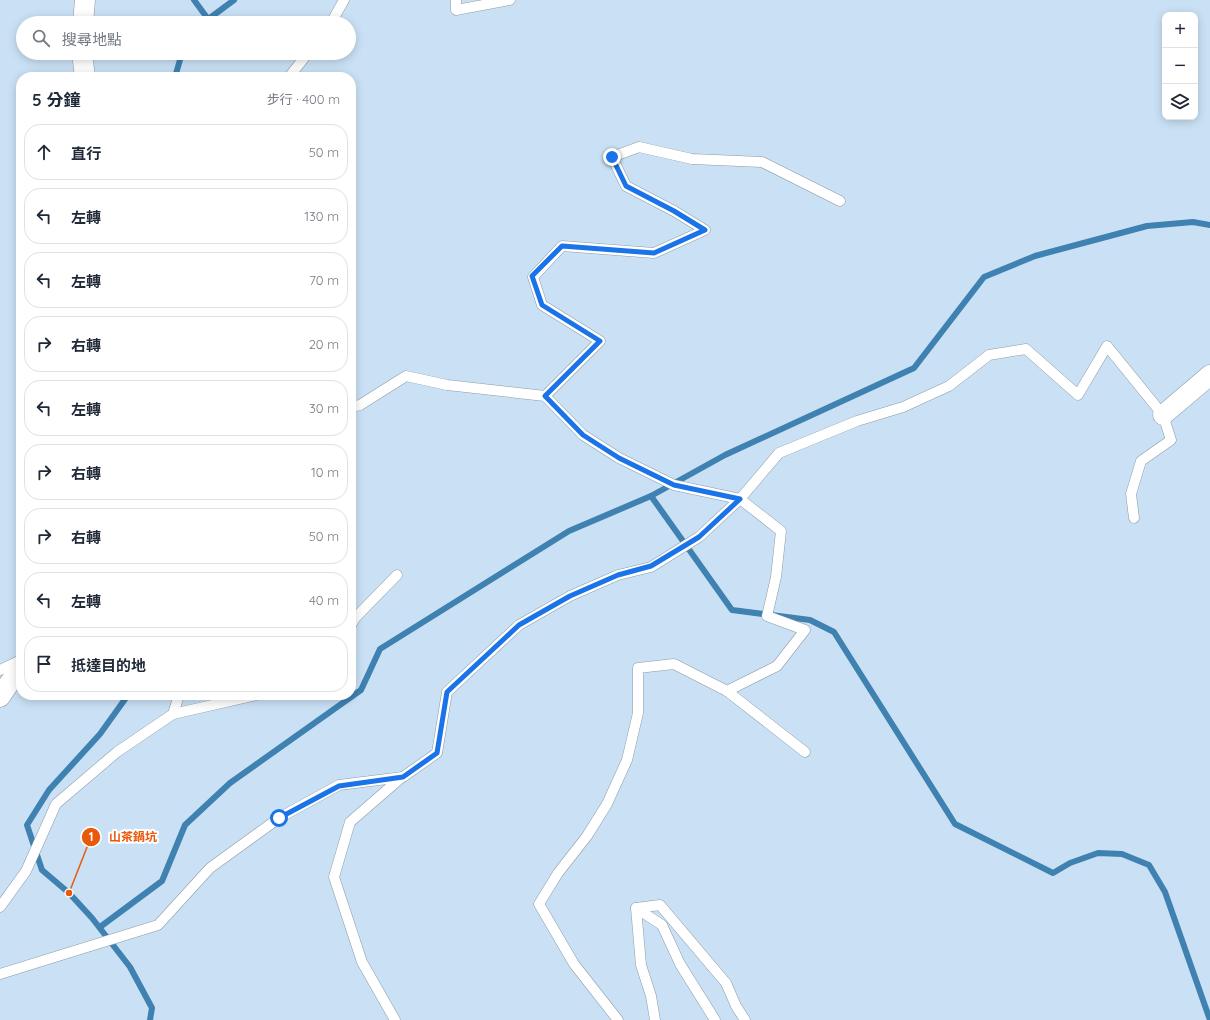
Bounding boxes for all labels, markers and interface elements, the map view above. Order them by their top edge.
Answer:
map controls [1162,12,1198,120]
button: + [1162,12,1198,48]
search box [16,16,356,60]
icon: search [30,27,52,49]
text: 搜尋地點 [62,30,122,49]
button: − [1162,48,1198,84]
button: layers [1162,84,1198,120]
text: 5 分鐘 [32,89,81,110]
text: 步行 · 400 m [267,91,340,107]
icon: ahead [33,141,55,163]
text: 直行 [71,144,101,163]
text: 50 m [309,144,339,160]
route end [603,148,621,166]
icon: left [33,205,55,227]
text: 左轉 [71,208,101,227]
text: 130 m [304,208,339,224]
icon: left [33,269,55,291]
text: 左轉 [71,272,101,291]
text: 70 m [309,272,339,288]
icon: right [33,333,55,355]
text: 右轉 [71,336,101,355]
text: 20 m [309,336,339,352]
icon: left [33,397,55,419]
text: 左轉 [71,400,101,419]
text: 30 m [309,400,339,416]
icon: right [33,461,55,483]
text: 右轉 [71,464,101,483]
text: 10 m [311,464,339,480]
icon: right [33,525,55,547]
text: 右轉 [71,528,101,547]
text: 50 m [309,528,339,544]
icon: left [33,589,55,611]
text: 左轉 [71,592,101,611]
text: 40 m [309,592,339,608]
icon: arrive [33,653,55,675]
text: 抵達目的地 [71,656,146,675]
route start [270,809,288,827]
callout: 山茶鍋坑 [81,825,165,849]
text: 1 [89,829,93,844]
text: 山茶鍋坑 [109,829,157,844]

